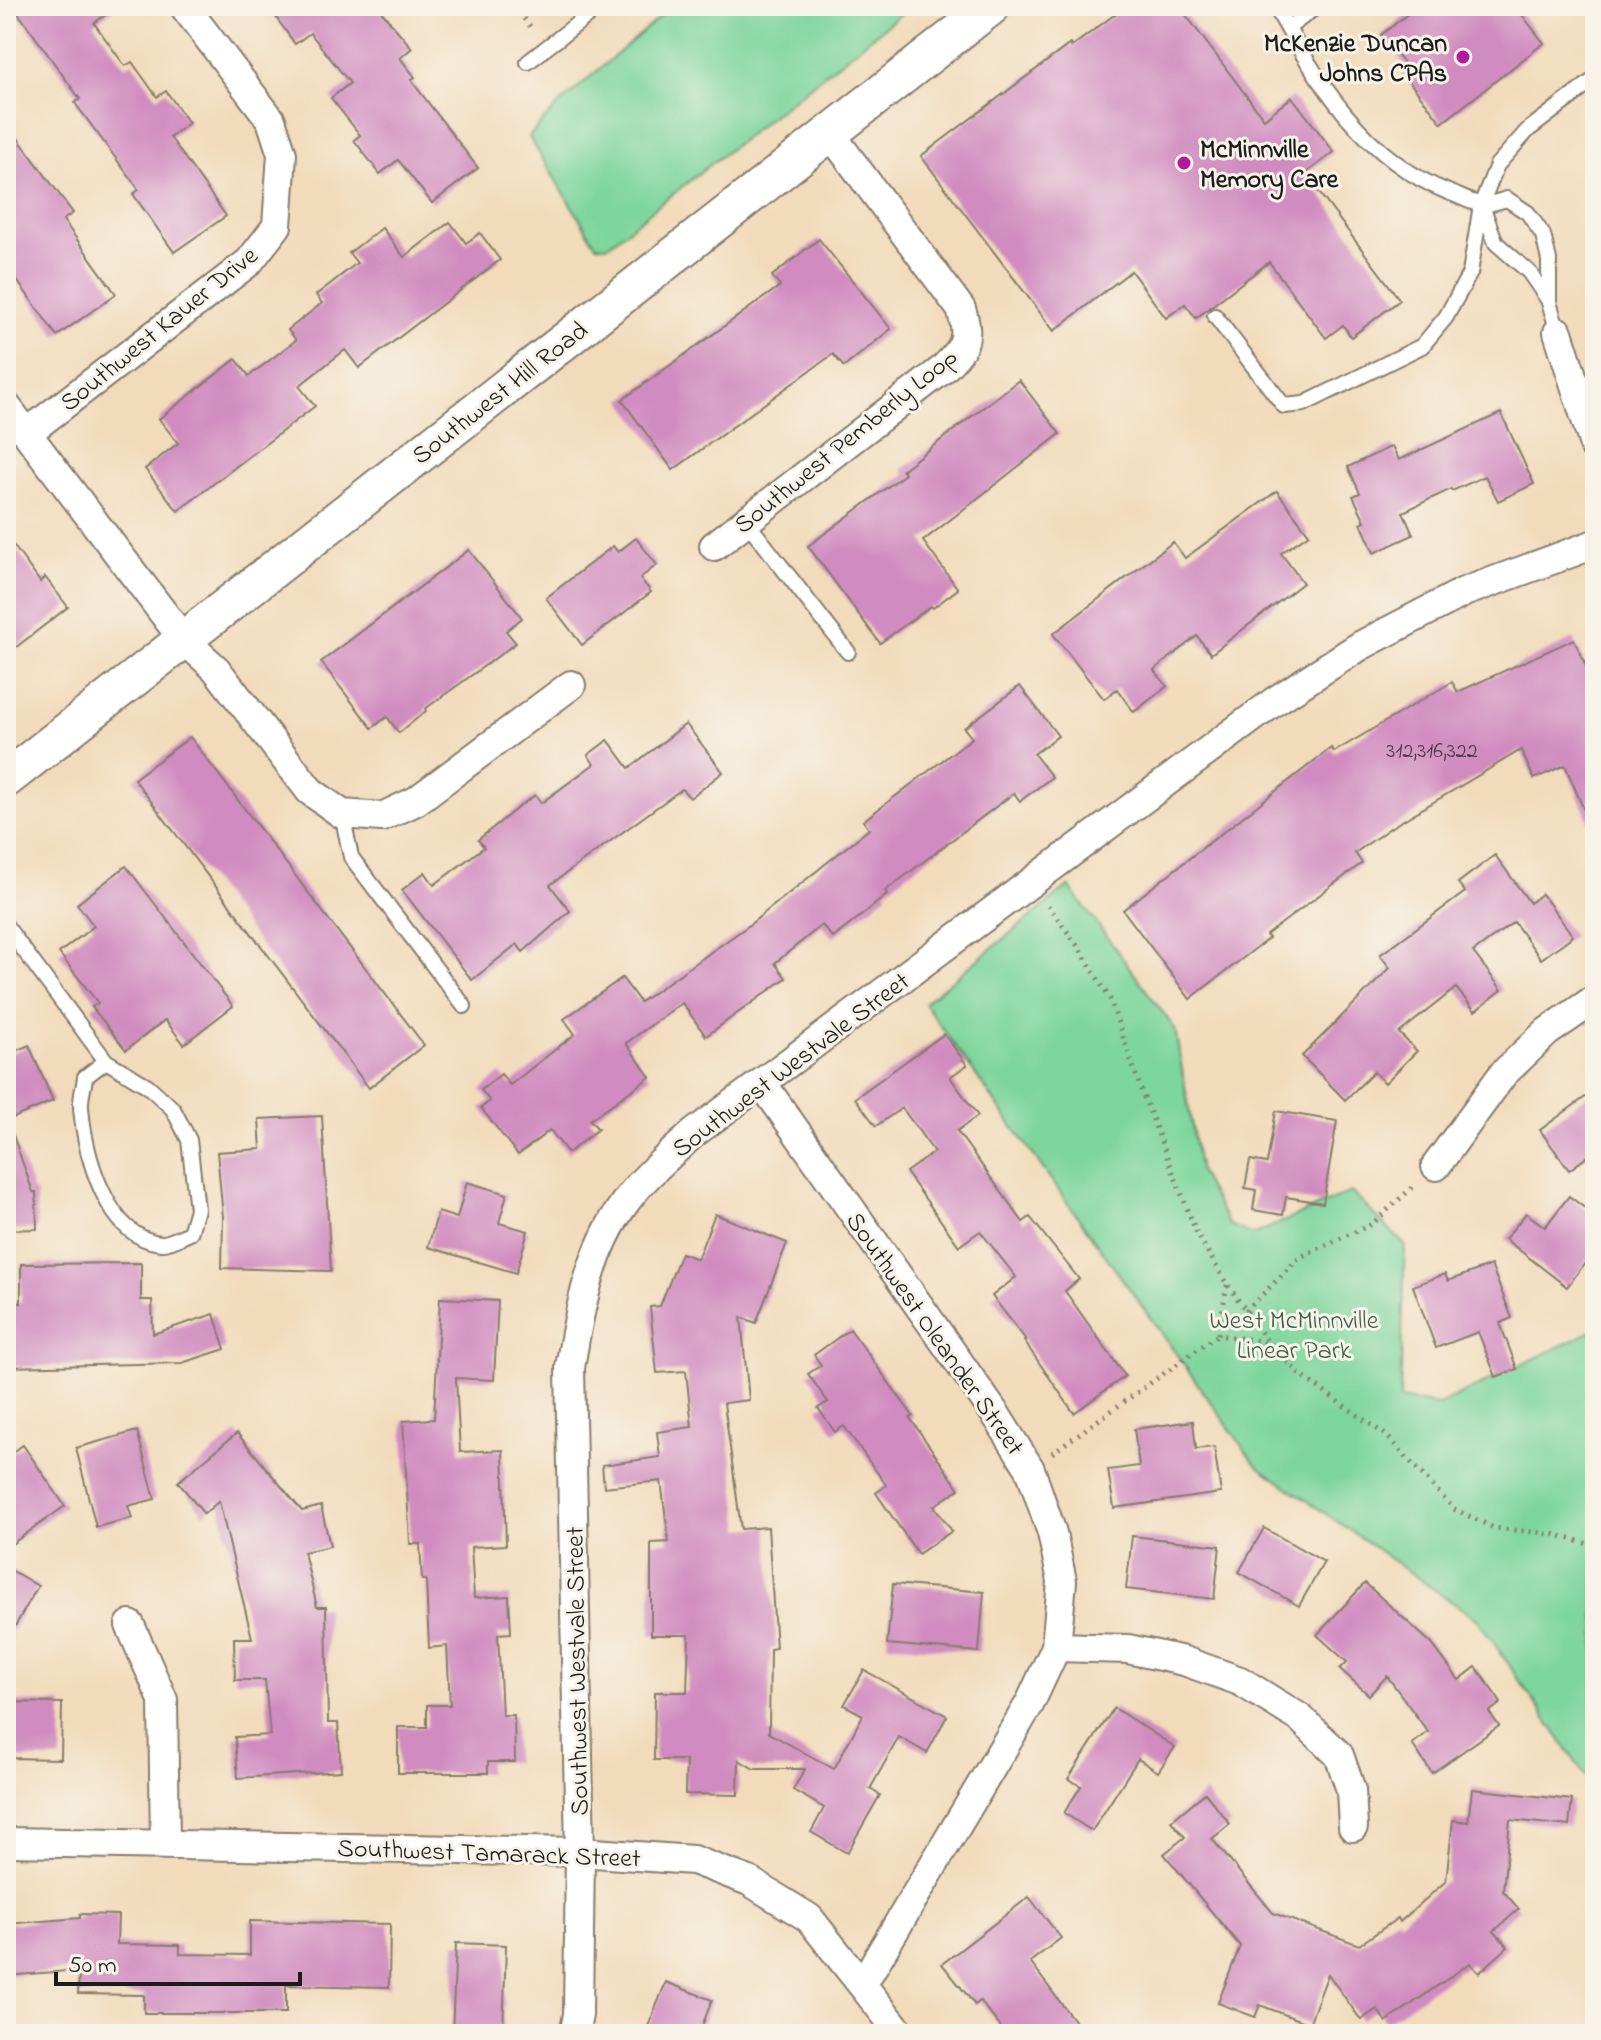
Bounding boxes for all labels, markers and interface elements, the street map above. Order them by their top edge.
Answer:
place label: McKenzie Duncan Johns CPAs [1264,26,1447,94]
marker: McKenzie Duncan Johns CPAs [1454,48,1472,66]
place label: McMinnville Memory Care [1200,132,1340,200]
marker: McMinnville Memory Care [1175,154,1193,172]
street label: Southwest Kauer Drive [53,238,267,422]
street label: Southwest Hill Road [404,313,597,475]
street label: Southwest Pemberly Loop [727,340,967,545]
house number: 312,316,322 [1386,736,1478,768]
street label: Southwest Westvale Street [665,964,919,1169]
street label: Southwest Oleander Street [835,1205,1032,1464]
park label: West McMinnville Linear Park [1210,1303,1379,1371]
street label: Southwest Westvale Street [557,1526,601,1816]
street label: Southwest Tamarack Street [337,1831,641,1879]
scale bar [56,1936,300,1986]
text: 50 m [68,1949,117,1984]

